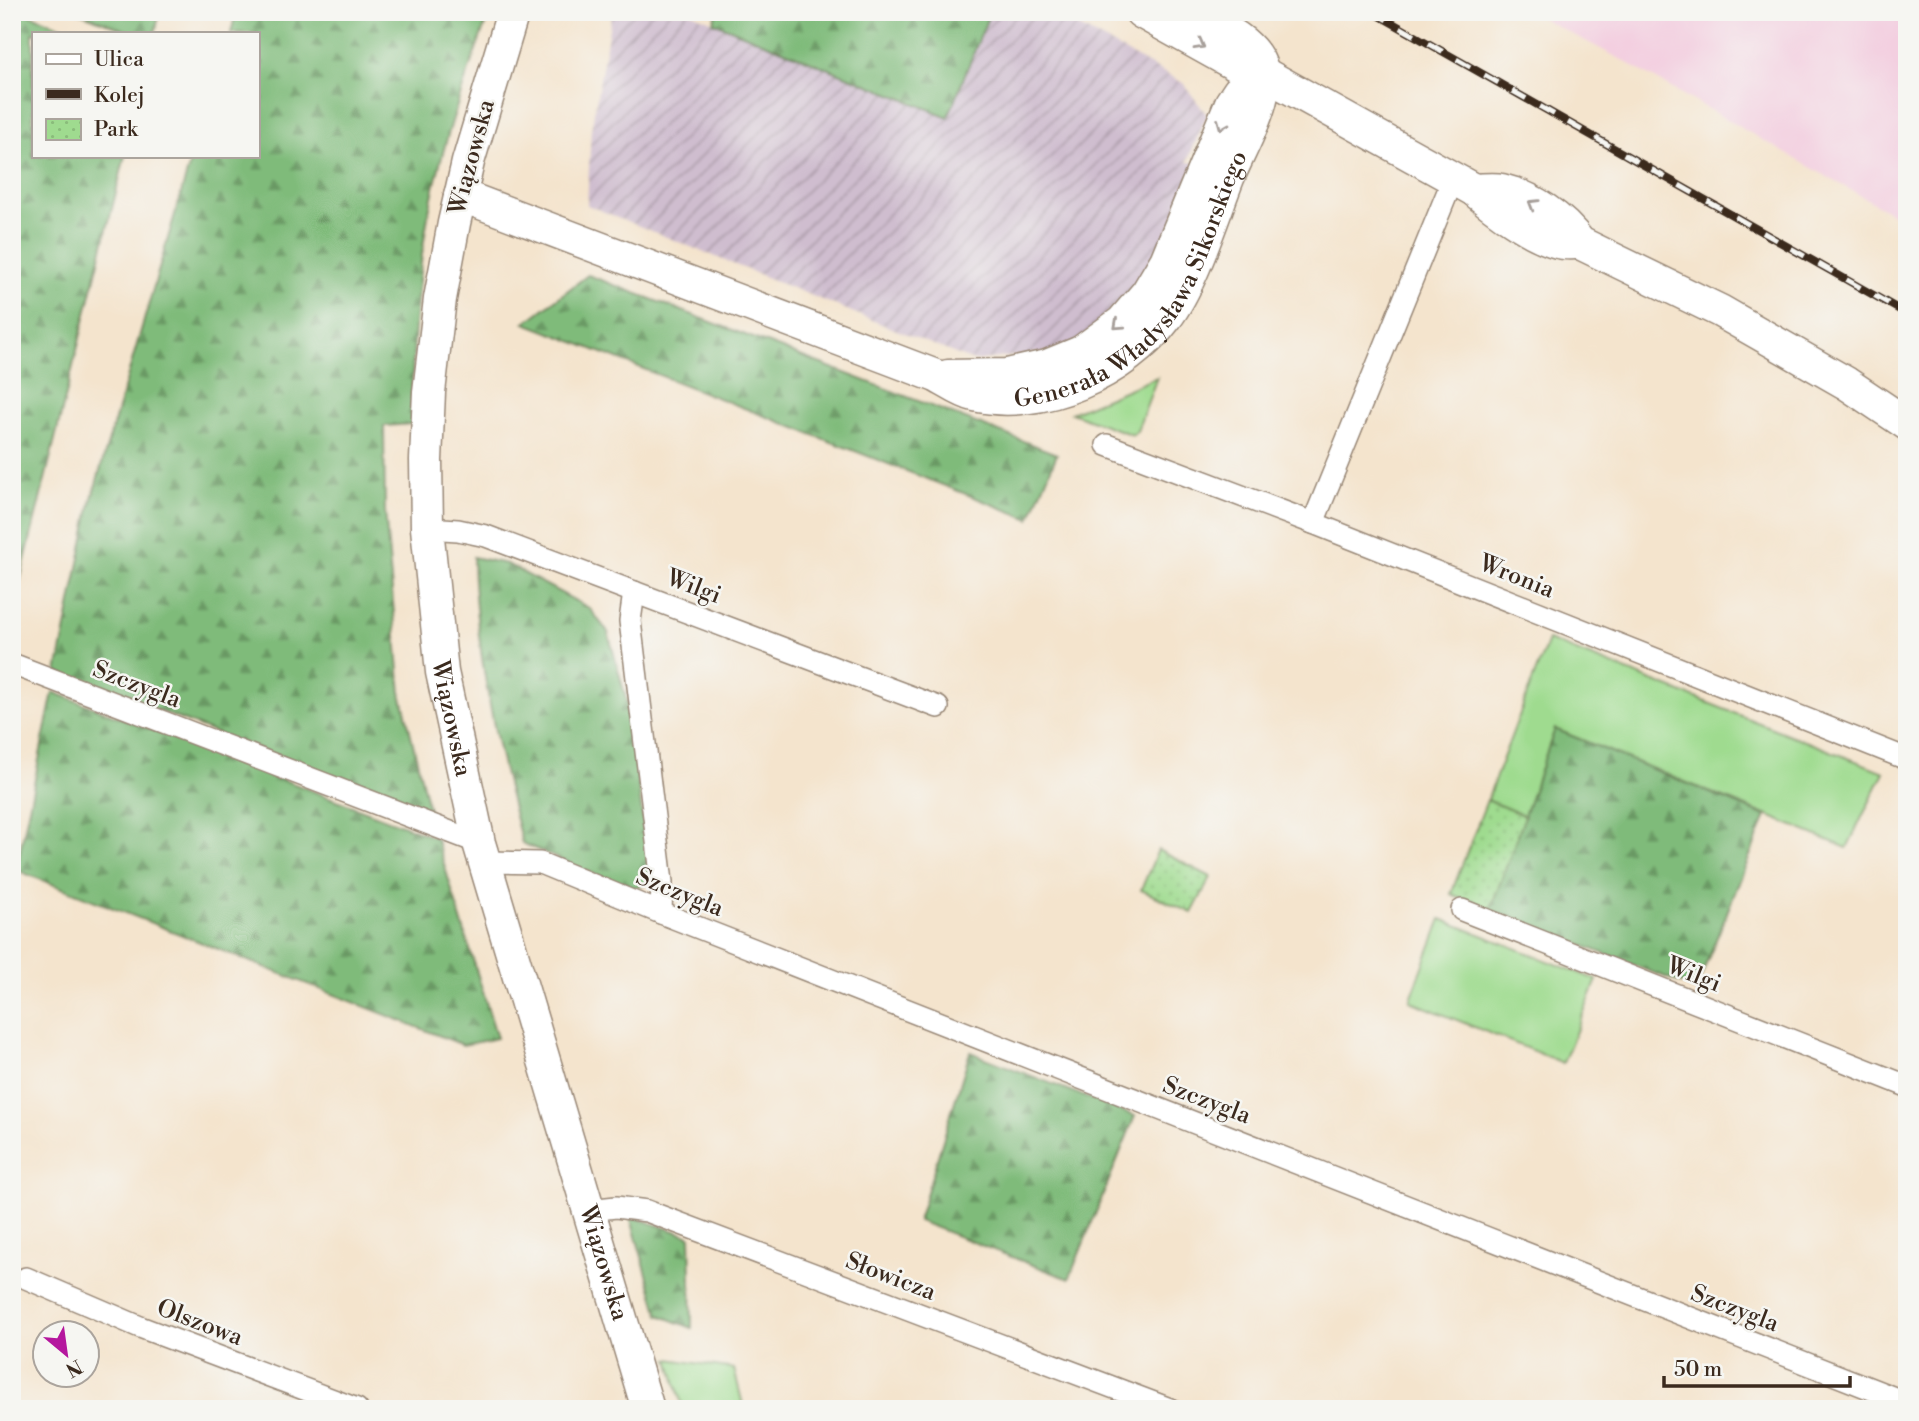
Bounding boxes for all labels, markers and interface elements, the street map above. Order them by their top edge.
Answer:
legend [32,32,259,158]
one-way arrow [1193,37,1206,50]
text: Ulica [94,47,144,73]
text: Kolej [94,83,145,109]
street label: Wiązowska [442,95,502,219]
text: Park [94,117,139,143]
one-way arrow [1217,119,1231,131]
street label: Generała Władysława Sikorskiego [1013,146,1254,415]
one-way arrow [1528,199,1541,212]
one-way arrow [1113,317,1126,329]
street label: Wronia [1474,548,1560,606]
street label: Wilgi [661,562,725,611]
street label: Szczygla [88,654,186,716]
street label: Wiązowska [425,657,478,780]
street label: Szczygla [631,862,729,924]
street label: Wilgi [1661,950,1725,999]
street label: Szczygla [1158,1070,1256,1132]
street label: Wiązowska [572,1201,635,1325]
street label: Słowicza [841,1246,941,1308]
street label: Szczygla [1686,1278,1784,1340]
street label: Olszowa [152,1293,248,1353]
north arrow [32,1320,102,1390]
scale bar [1664,1344,1849,1388]
text: N [61,1354,86,1382]
text: 50 m [1674,1357,1722,1383]

